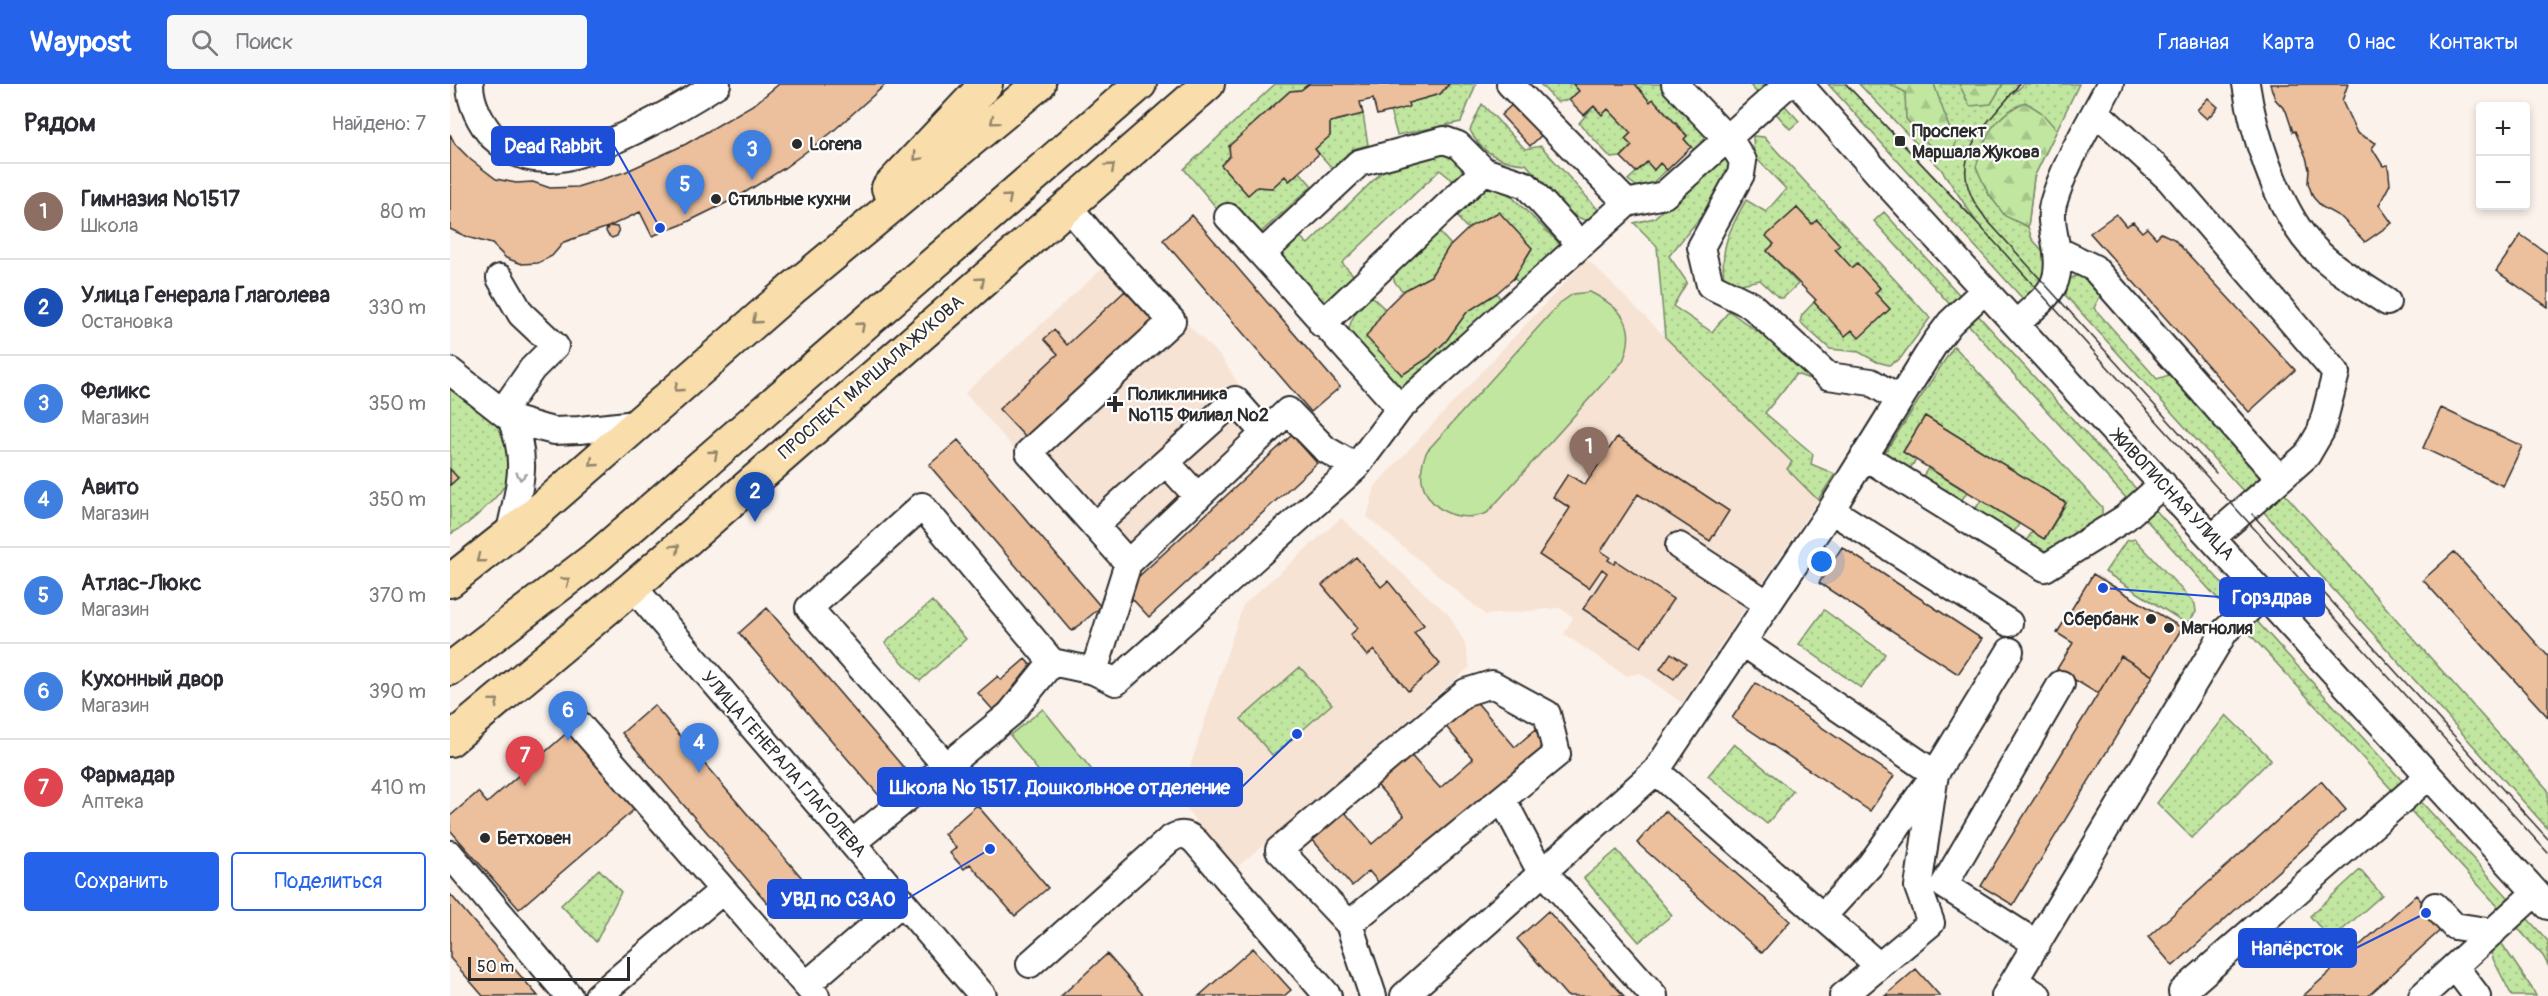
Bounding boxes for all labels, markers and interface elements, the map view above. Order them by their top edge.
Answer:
search box [167,15,587,69]
text: Waypost [30,25,131,60]
icon: search [188,26,221,59]
text: Поиск [236,28,293,56]
text: Главная [2158,29,2229,56]
text: Карта [2262,29,2314,56]
text: О нас [2347,29,2396,56]
text: Контакты [2429,29,2518,56]
map controls [2476,102,2530,210]
button: + [2476,102,2530,156]
text: Рядом [24,107,96,139]
text: Найдено: 7 [332,111,426,136]
one-way arrow [990,114,1001,125]
place label: Проспект Маршала Жукова [1912,120,2040,164]
callout: Dead Rabbit [492,127,614,165]
pin: 3 [732,130,772,180]
place label: Lorena [809,133,863,156]
text: Dead Rabbit [504,134,603,159]
marker: Проспект Маршала Жукова [1893,134,1907,148]
marker: Lorena [790,137,804,151]
one-way arrow [913,150,924,161]
button: − [2476,156,2530,210]
one-way arrow [1104,163,1115,174]
pin: 5 [666,166,704,215]
text: Гимназия №1517 [81,185,240,213]
place label: Стильные кухни [728,188,850,211]
marker: Стильные кухни [709,192,723,206]
one-way arrow [1001,194,1012,205]
text: 1 [40,199,47,224]
text: 80 m [380,199,426,224]
text: Школа [81,213,138,238]
one-way arrow [974,277,984,288]
text: Улица Генерала Глаголева [81,281,330,309]
street label: ПРОСПЕКТ МАРШАЛА ЖУКОВА [774,290,969,464]
text: 2 [38,295,49,320]
text: 330 m [368,295,426,320]
text: Остановка [81,309,173,334]
one-way arrow [752,313,762,324]
one-way arrow [854,322,865,333]
text: Феликс [81,377,150,405]
one-way arrow [674,381,685,392]
place label: Поликлиника №115 Филиал №2 [1128,383,1269,427]
text: 3 [38,391,49,416]
text: 350 m [368,391,426,416]
marker: Поликлиника №115 Филиал №2 [1106,395,1124,413]
text: Магазин [81,405,149,430]
street label: ЖИВОПИСНАЯ УЛИЦА [2104,423,2239,566]
pin: 1 [1570,428,1608,477]
one-way arrow [707,450,718,461]
one-way arrow [589,456,600,467]
one-way arrow [515,471,527,480]
pin: 2 [736,472,774,522]
text: Авито [81,473,139,501]
text: 4 [38,487,49,512]
text: 350 m [368,487,426,512]
text: Магазин [81,501,149,526]
one-way arrow [669,544,680,555]
your location [1807,547,1836,576]
one-way arrow [476,551,487,562]
text: Атлас-Люкс [81,569,202,597]
one-way arrow [559,577,570,588]
callout: Горздрав [2220,578,2324,616]
text: 5 [38,583,49,608]
text: 370 m [369,583,426,608]
text: Горздрав [2232,585,2312,610]
text: Магазин [81,597,149,622]
place label: Сбербанк [2063,608,2139,631]
marker: Сбербанк [2144,612,2158,626]
place label: Магнолия [2181,617,2253,640]
marker: Магнолия [2162,621,2176,635]
text: Кухонный двор [81,665,224,693]
street label: УЛИЦА ГЕНЕРАЛА ГЛАГОЛЕВА [696,666,871,863]
text: 6 [38,679,49,704]
text: 390 m [369,679,426,704]
pin: 6 [548,692,588,741]
text: Магазин [81,693,149,718]
one-way arrow [488,698,499,709]
pin: 4 [680,724,718,773]
pin: 7 [506,736,544,786]
text: Фармадар [81,761,175,789]
callout: Школа № 1517. Дошкольное отделение [878,768,1242,806]
text: 7 [38,775,49,800]
text: 410 m [371,775,426,800]
text: Школа № 1517. Дошкольное отделение [889,775,1231,800]
text: Аптека [81,789,144,814]
place label: Бетховен [497,827,571,850]
marker: Бетховен [478,831,492,845]
button: Сохранить [24,852,219,911]
button: Поделиться [231,852,426,911]
callout: УВД по СЗАО [768,880,907,918]
text: УВД по СЗАО [781,887,896,912]
callout: Напёрсток [2239,929,2356,967]
text: Напёрсток [2250,936,2344,961]
scale bar [468,954,630,982]
text: 50 m [477,957,514,977]

